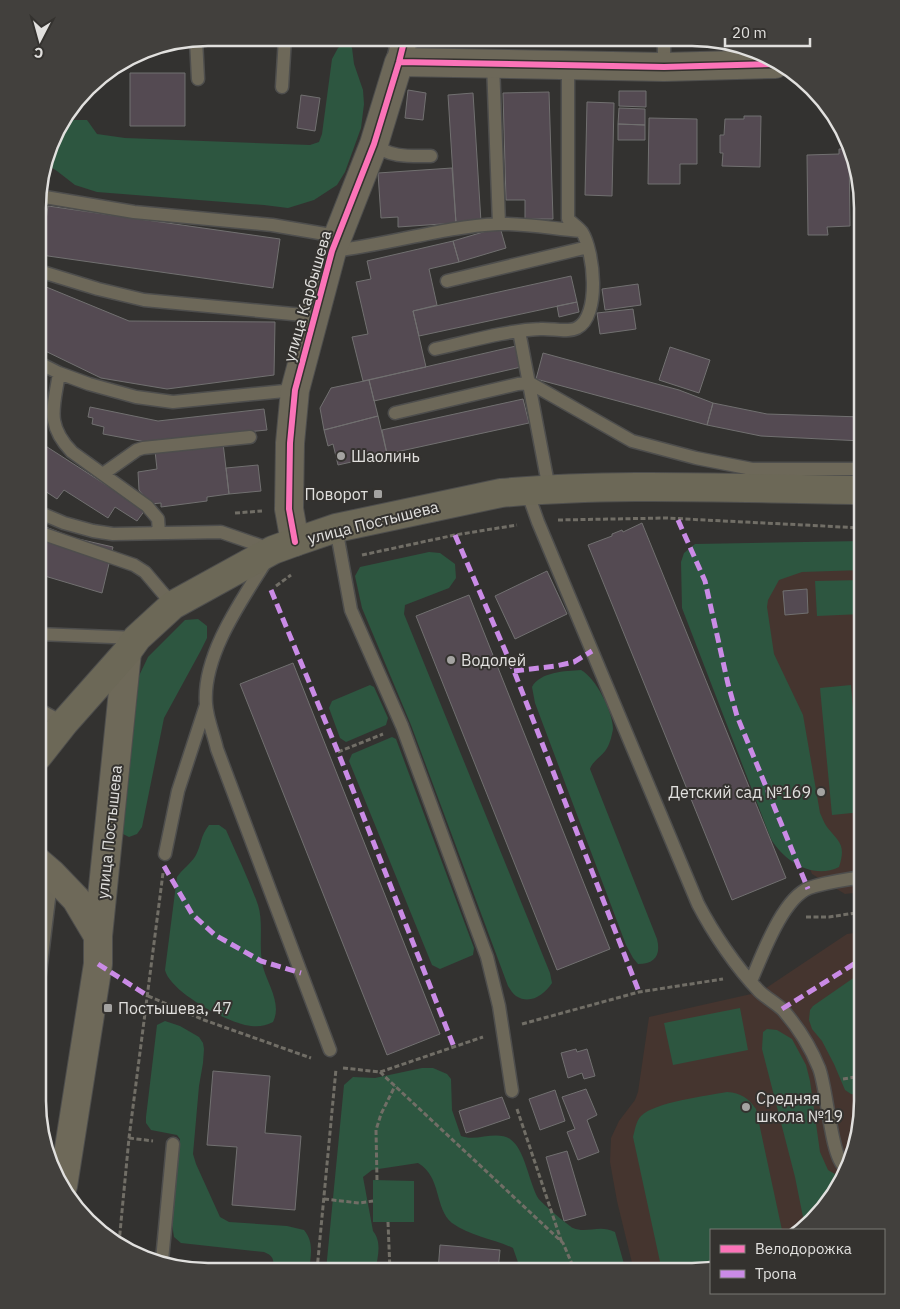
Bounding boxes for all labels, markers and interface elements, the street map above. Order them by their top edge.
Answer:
north arrow [15,15,65,65]
scale bar [725,15,810,47]
text: 20 m [732,23,767,42]
text: С [33,44,44,62]
street label: улица Карбышева [279,227,335,364]
place label: Шаолинь [351,446,420,466]
marker: Шаолинь [335,450,347,462]
place label: Поворот [304,484,368,504]
marker: Поворот [372,488,384,500]
street label: улица Постышева [305,496,441,548]
place label: Водолей [461,650,526,670]
marker: Водолей [445,654,457,666]
street label: улица Постышева [92,764,126,900]
place label: Детский сад №169 [669,782,811,802]
marker: Детский сад №169 [815,786,827,798]
place label: Постышева, 47 [118,998,232,1018]
marker: Постышева, 47 [102,1002,114,1014]
place label: Средняя школа №19 [756,1088,843,1126]
marker: Средняя школа №19 [740,1101,752,1113]
legend [710,1229,885,1294]
text: Велодорожка [755,1239,852,1258]
text: Тропа [755,1264,797,1283]

